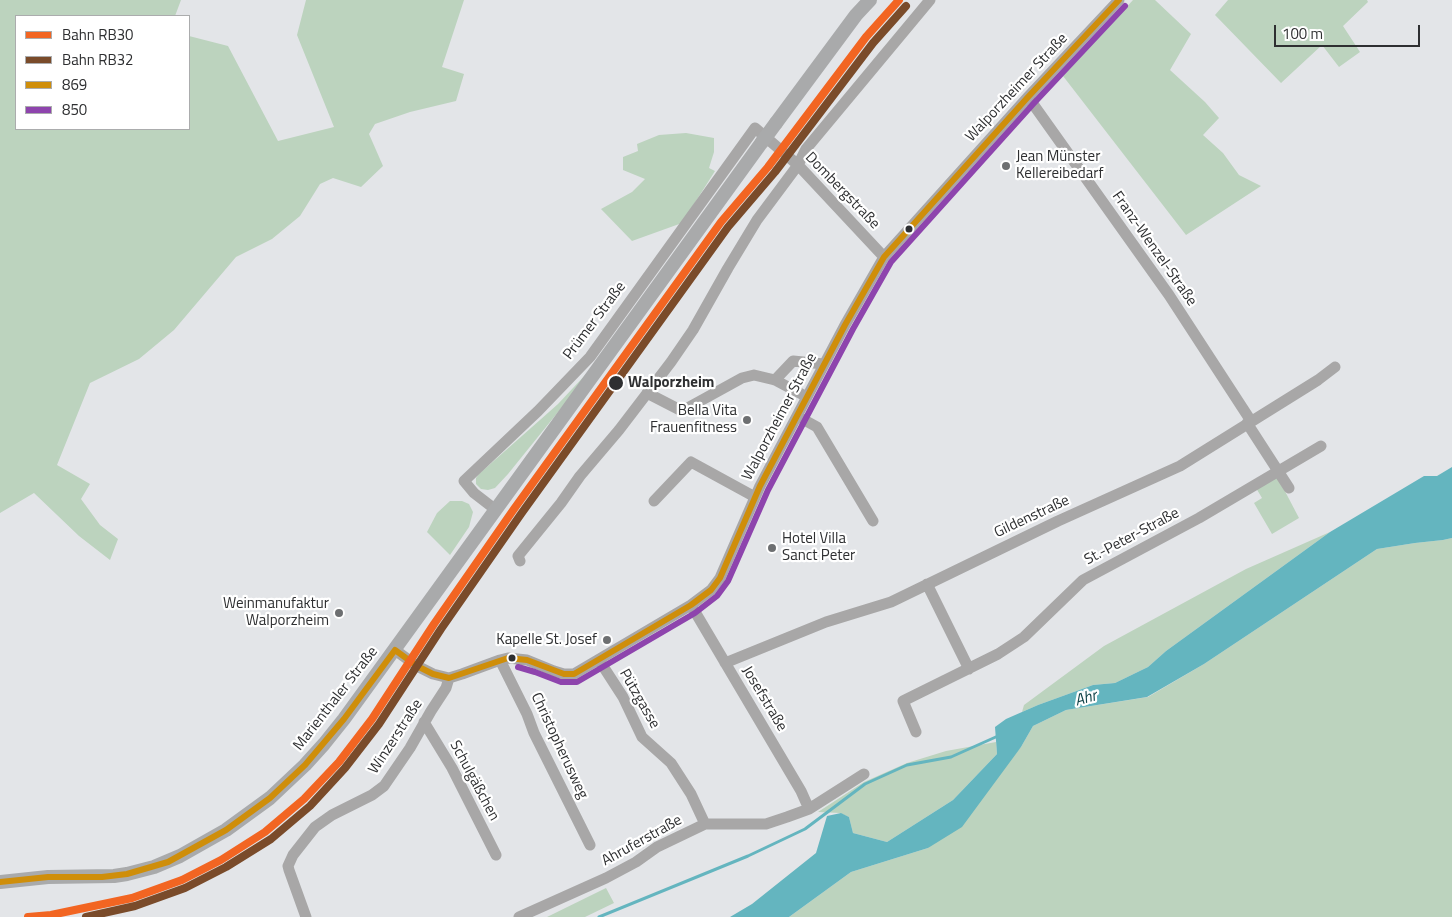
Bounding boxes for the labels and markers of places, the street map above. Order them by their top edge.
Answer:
place label: Jean Münster Kellereibedarf [1016,148,1103,183]
marker: Jean Münster Kellereibedarf [1000,160,1012,172]
unlabelled marker [904,224,914,234]
marker: Walporzheim [607,374,625,392]
place label: Walporzheim [628,374,714,392]
place label: Bella Vita Frauenfitness [650,402,737,437]
marker: Bella Vita Frauenfitness [741,414,753,426]
place label: Hotel Villa Sanct Peter [782,530,855,565]
marker: Hotel Villa Sanct Peter [766,542,778,554]
place label: Weinmanufaktur Walporzheim [223,595,329,630]
marker: Weinmanufaktur Walporzheim [333,607,345,619]
place label: Kapelle St. Josef [496,631,597,649]
marker: Kapelle St. Josef [601,634,613,646]
unlabelled marker [507,653,517,663]

